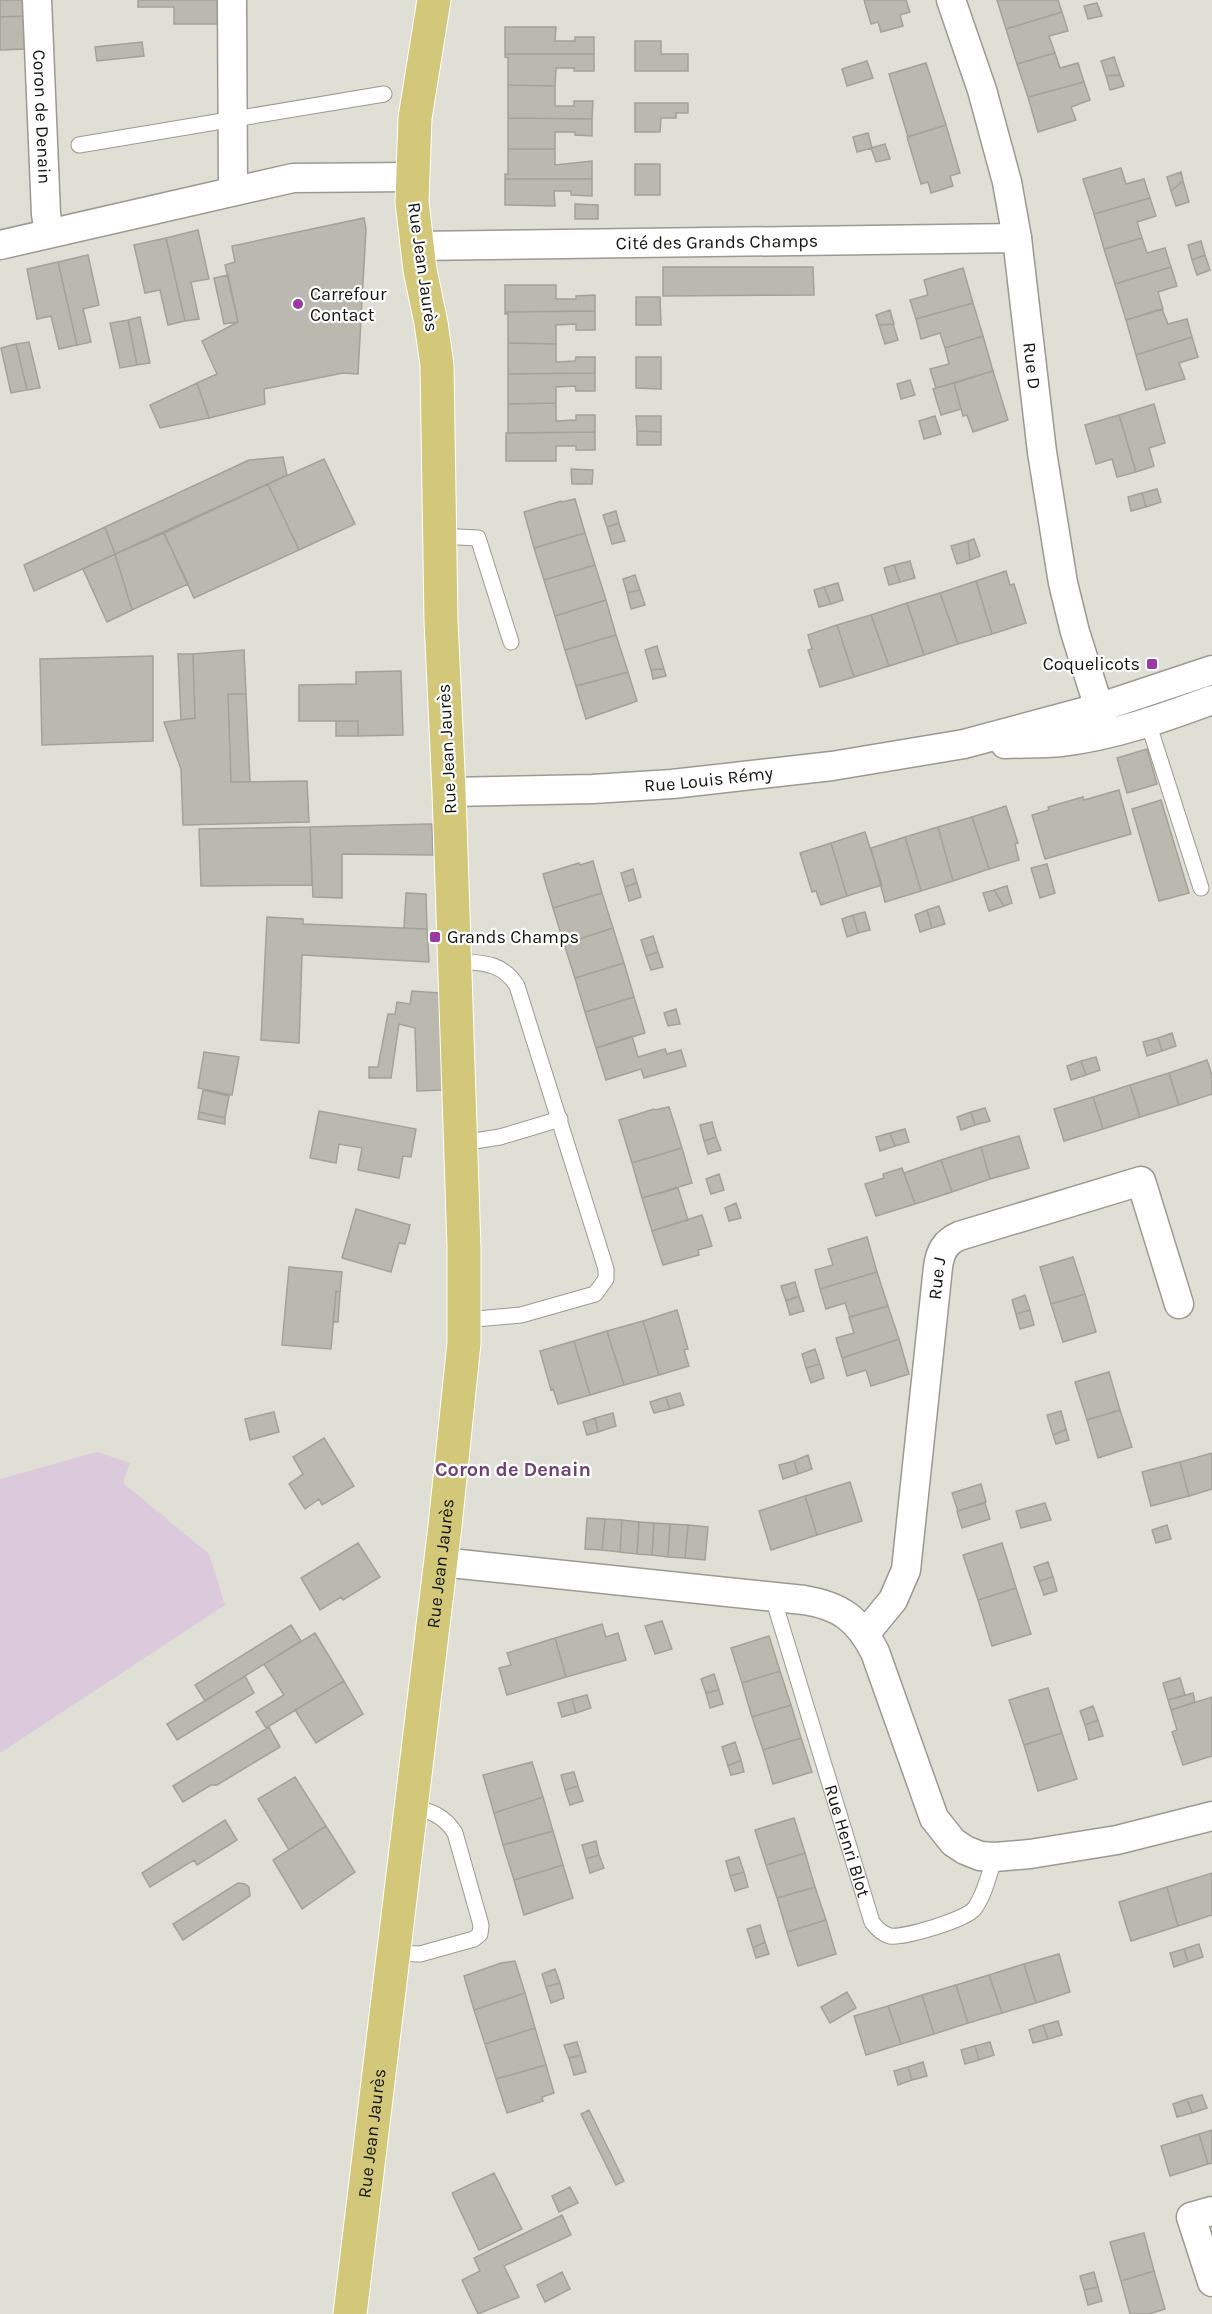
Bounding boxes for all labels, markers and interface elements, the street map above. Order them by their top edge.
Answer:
street label: Coron de Denain [28,49,56,185]
street label: Rue Jean Jaurès [403,201,443,333]
street label: Cité des Grands Champs [616,230,818,254]
place label: Carrefour Contact [310,283,387,326]
marker: Carrefour Contact [291,297,305,311]
street label: Rue D [1018,341,1046,391]
place label: Coquelicots [1043,653,1140,675]
marker: Coquelicots [1145,657,1159,671]
street label: Rue Jean Jaurès [433,683,461,815]
street label: Rue Louis Rémy [644,762,775,797]
place label: Grands Champs [447,926,579,948]
marker: Grands Champs [428,930,442,944]
street label: Rue J [924,1255,951,1301]
district label: Coron de Denain [435,1458,591,1481]
street label: Rue Jean Jaurès [422,1498,459,1629]
street label: Rue Henri Blot [820,1782,875,1900]
street label: Rue Jean Jaurès [353,2067,391,2199]

